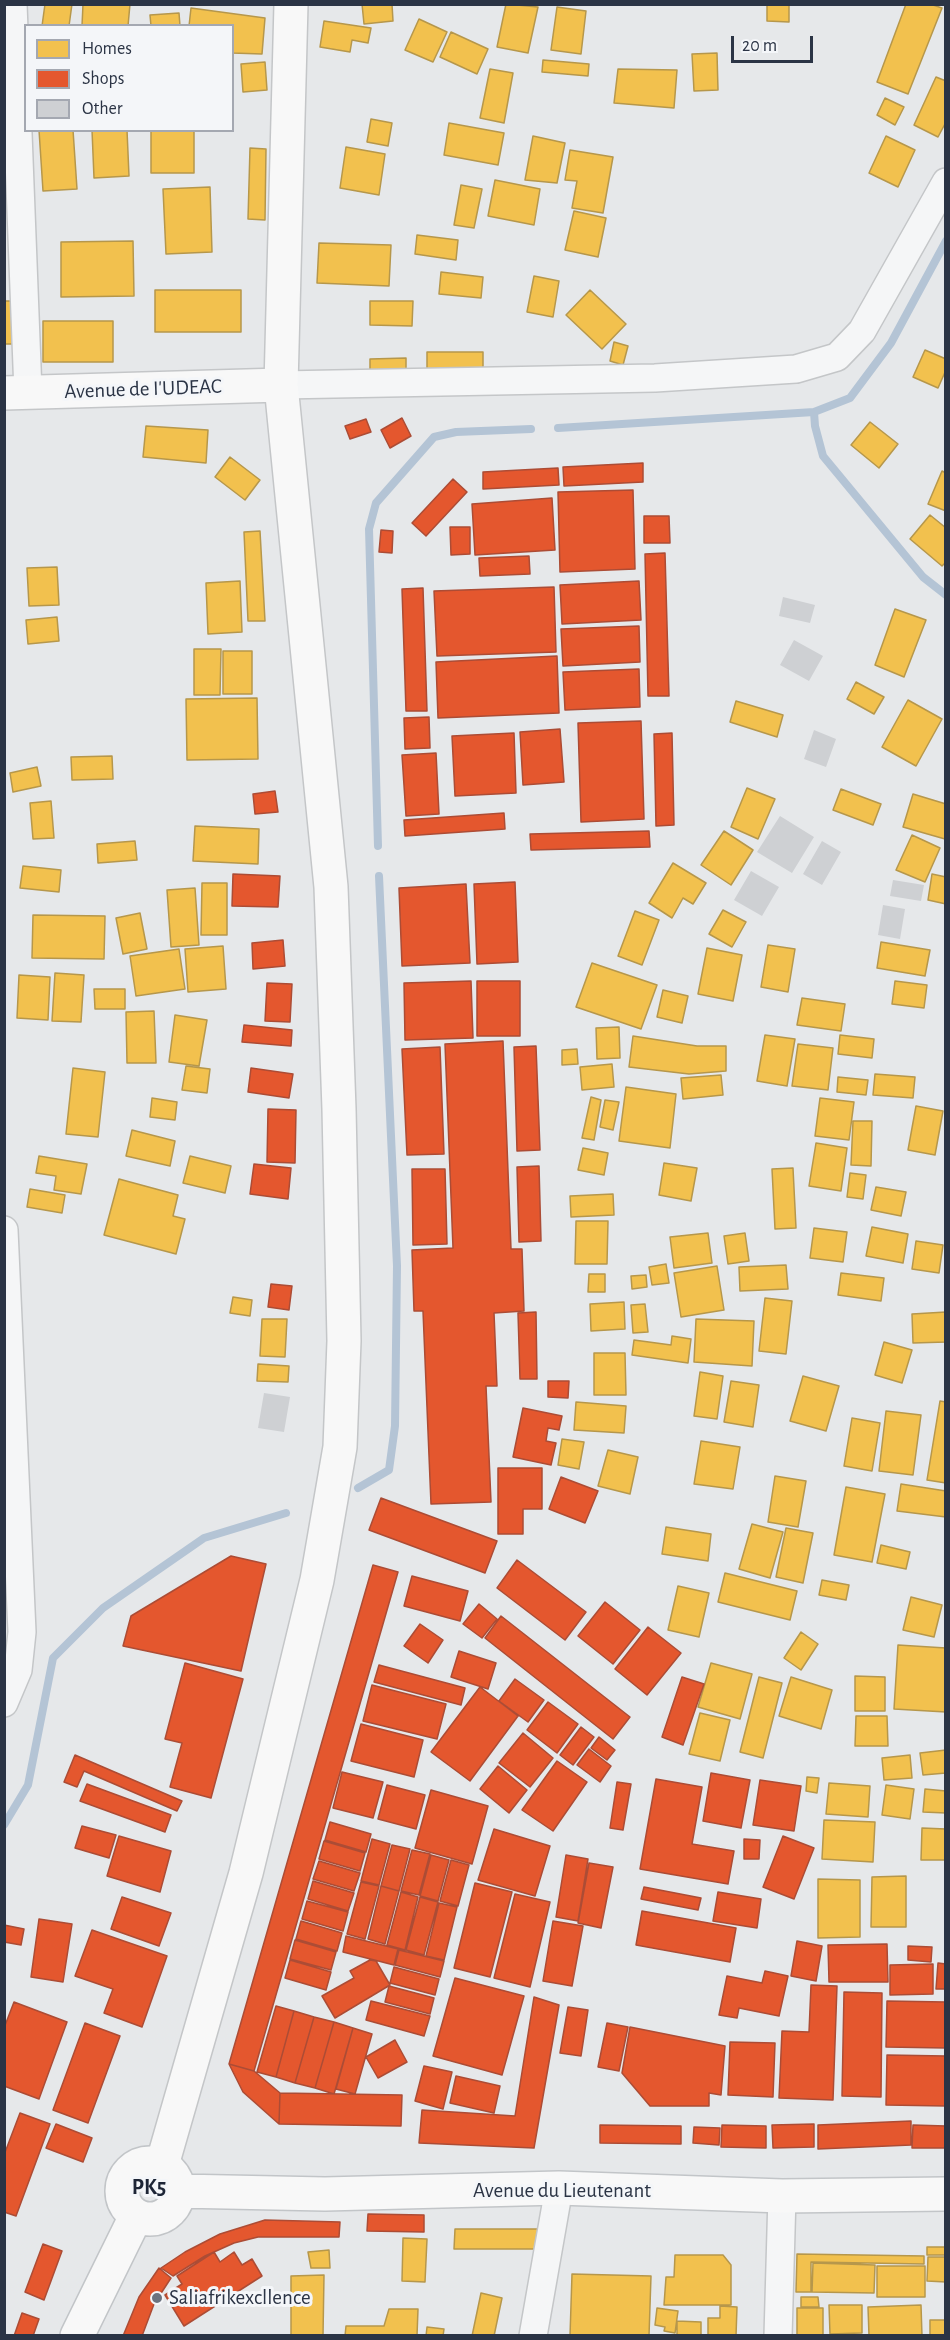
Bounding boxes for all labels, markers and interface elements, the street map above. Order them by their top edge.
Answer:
legend [24,24,234,132]
scale bar [734,24,816,62]
text: 20 m [742,37,777,55]
text: Homes [82,40,132,58]
text: Shops [82,70,124,88]
text: Other [82,100,123,118]
street label: Avenue de I'UDEAC [64,374,222,404]
district label: PK5 [132,2174,166,2200]
street label: Avenue du Lieutenant [473,2178,651,2204]
place label: Saliafrikexcllence [169,2285,311,2311]
marker: Saliafrikexcllence [150,2291,164,2305]

